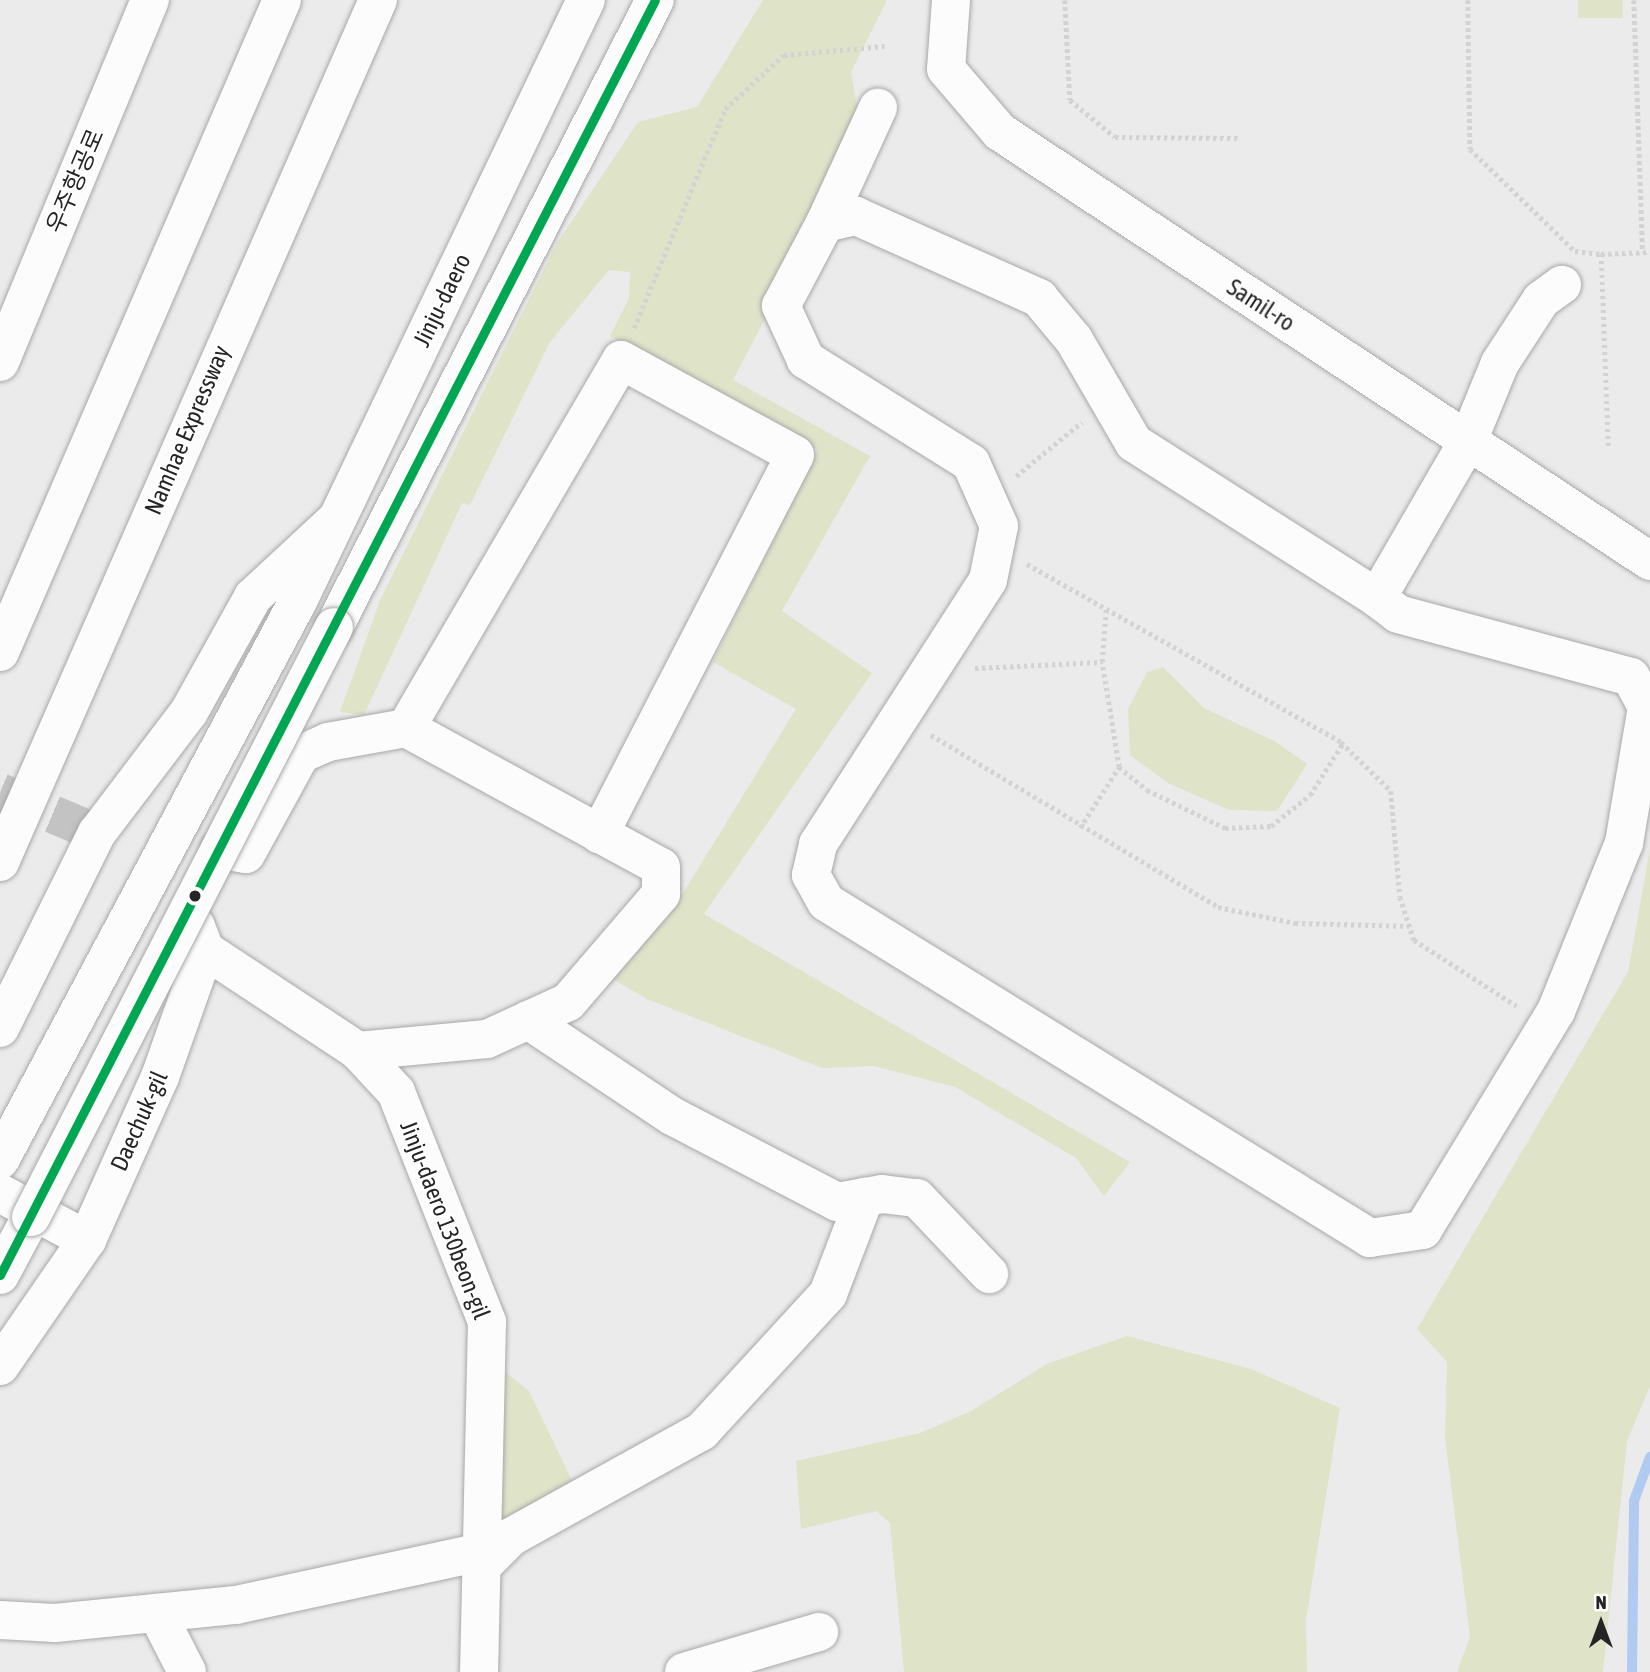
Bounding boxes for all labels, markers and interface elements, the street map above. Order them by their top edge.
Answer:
street label: 우주항공로 [40,125,110,237]
street label: Jinju-daero [407,249,477,351]
street label: Samil-ro [1222,273,1300,337]
street label: Namhae Expressway [138,341,236,519]
unlabelled marker [188,889,202,903]
street label: Daechuk-gil [104,1067,174,1175]
street label: Jinju-daero 130beon-gil [394,1117,496,1323]
north arrow [1566,1588,1636,1658]
text: N [1595,1591,1607,1613]

